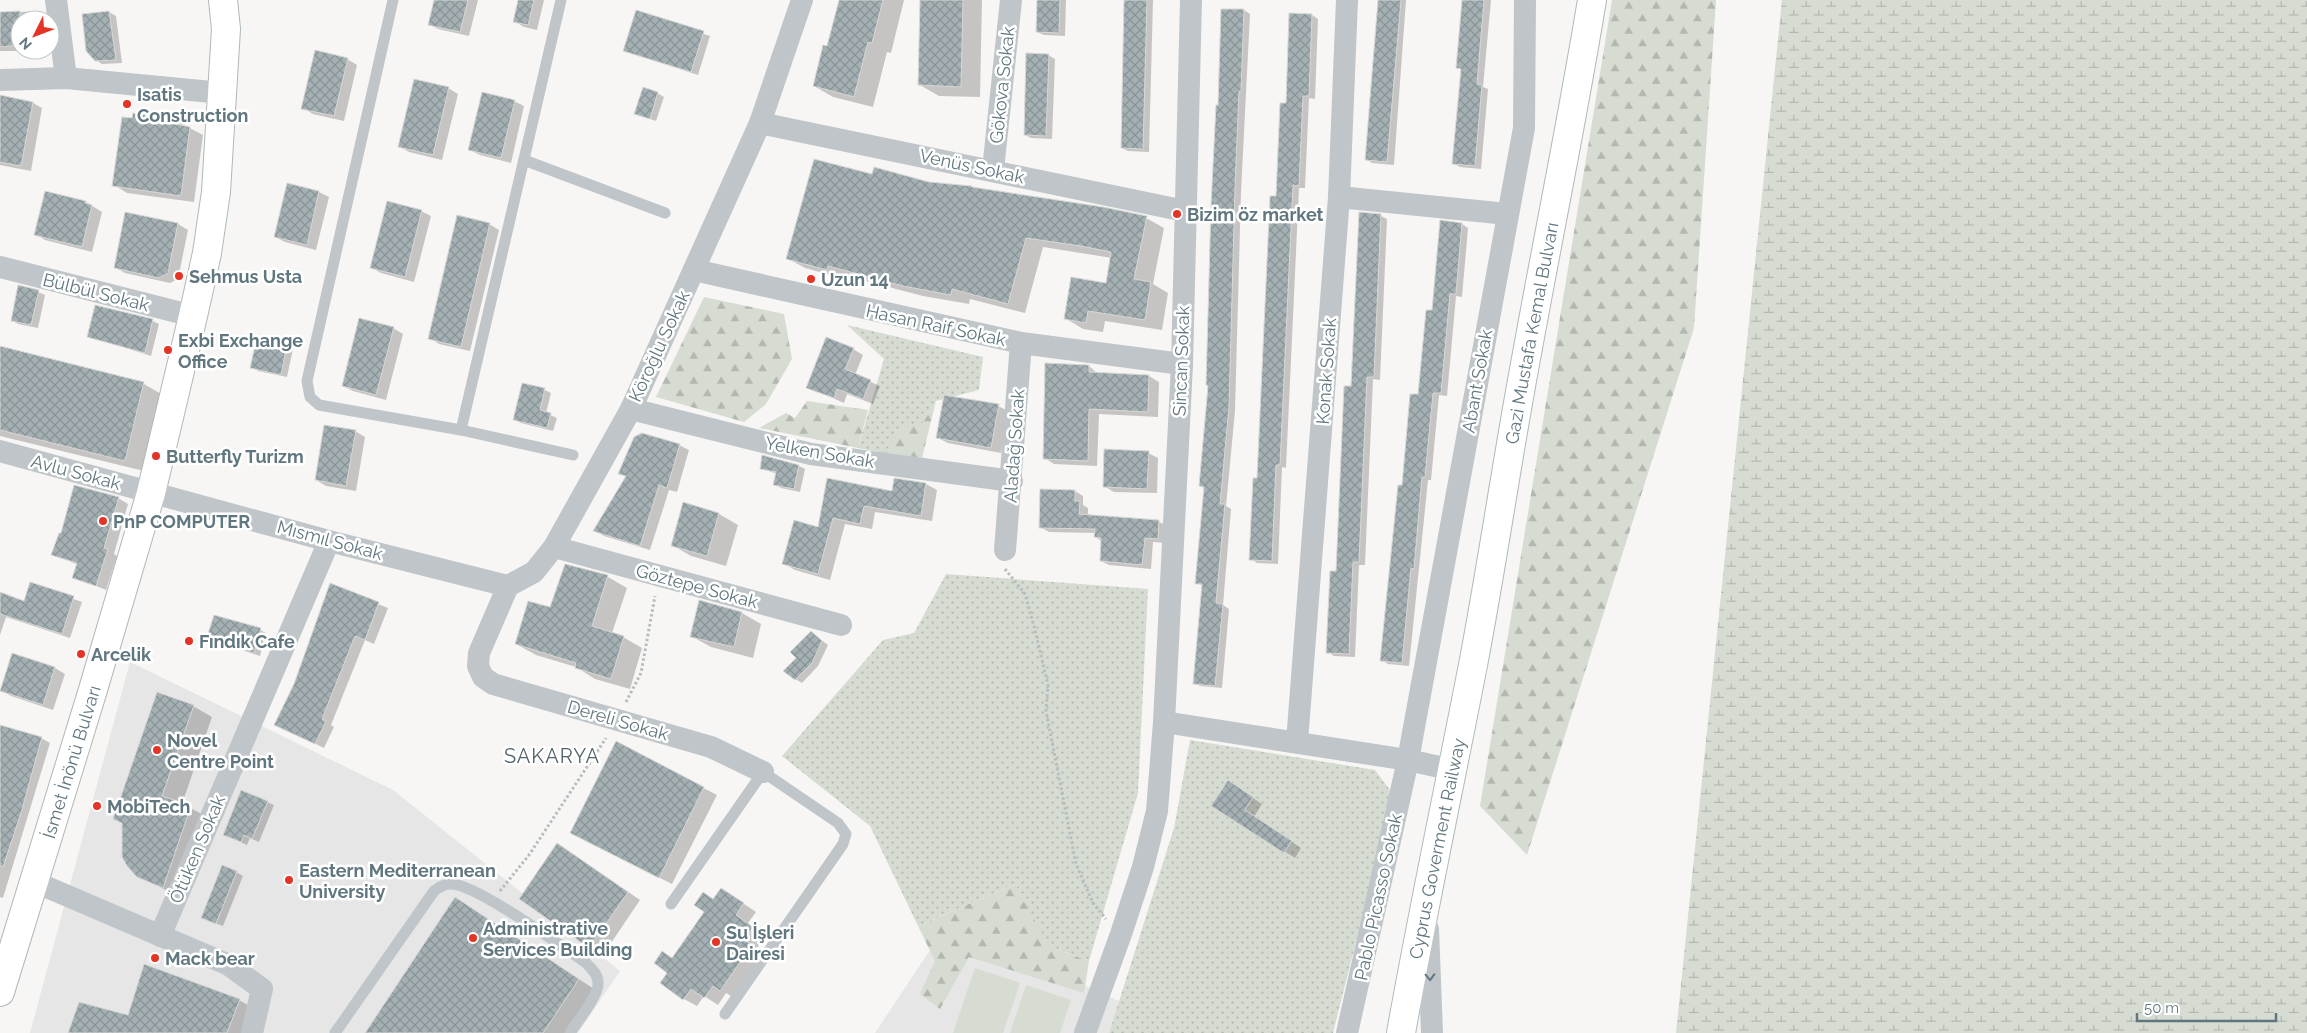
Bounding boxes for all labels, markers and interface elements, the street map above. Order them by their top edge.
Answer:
north arrow [10,10,60,60]
street label: Gökova Sokak [985,25,1019,144]
text: N [16,34,35,53]
place label: Isatis Construction [137,84,248,126]
marker: Isatis Construction [121,98,133,110]
street label: Venüs Sokak [918,145,1027,187]
place label: Bizim öz market [1187,204,1324,225]
marker: Bizim öz market [1171,208,1183,220]
street label: Gazi Mustafa Kemal Bulvarı [1501,220,1562,445]
place label: Sehmus Usta [189,266,302,287]
street label: Bülbül Sokak [41,269,152,315]
place label: Uzun 14 [821,269,889,290]
marker: Sehmus Usta [173,270,185,282]
marker: Uzun 14 [805,273,817,285]
street label: Köroğlu Sokak [624,287,694,405]
street label: Hasan Raif Sokak [864,300,1008,350]
street label: Sincan Sokak [1169,305,1193,417]
street label: Konak Sokak [1312,317,1340,425]
street label: Abant Sokak [1458,327,1497,434]
place label: Exbi Exchange Office [178,330,303,372]
marker: Exbi Exchange Office [162,344,174,356]
street label: Aladağ Sokak [1000,388,1028,504]
street label: Yelken Sokak [764,432,877,472]
place label: Butterfly Turizm [166,446,304,467]
street label: Avlu Sokak [29,450,124,494]
marker: Butterfly Turizm [150,450,162,462]
place label: PnP COMPUTER [113,511,250,532]
marker: PnP COMPUTER [97,515,109,527]
street label: Mısmıl Sokak [275,516,385,564]
street label: Göztepe Sokak [634,560,761,612]
place label: Fındık Cafe [199,631,295,652]
marker: Fındık Cafe [183,635,195,647]
place label: Arcelik [91,644,152,665]
marker: Arcelik [75,648,87,660]
street label: İsmet İnönü Bulvarı [37,683,104,841]
street label: Dereli Sokak [565,696,671,745]
place label: Novel Centre Point [167,730,274,772]
street label: Cyprus Goverment Railway [1404,736,1469,961]
marker: Novel Centre Point [151,744,163,756]
district label: SAKARYA [504,744,600,768]
street label: Ötüken Sokak [165,791,229,906]
place label: MobiTech [107,796,191,817]
marker: MobiTech [91,800,103,812]
street label: Pablo Picasso Sokak [1350,811,1406,982]
place label: Eastern Mediterranean University [299,860,496,902]
marker: Eastern Mediterranean University [283,874,295,886]
place label: Administrative Services Building [483,918,632,960]
place label: Su İşleri Dairesi [726,922,794,964]
marker: Administrative Services Building [467,932,479,944]
marker: Su İşleri Dairesi [710,936,722,948]
place label: Mack bear [165,948,255,969]
marker: Mack bear [149,952,161,964]
one-way arrow [1424,973,1435,981]
scale bar [2137,990,2276,1022]
text: 50 m [2144,999,2179,1017]

